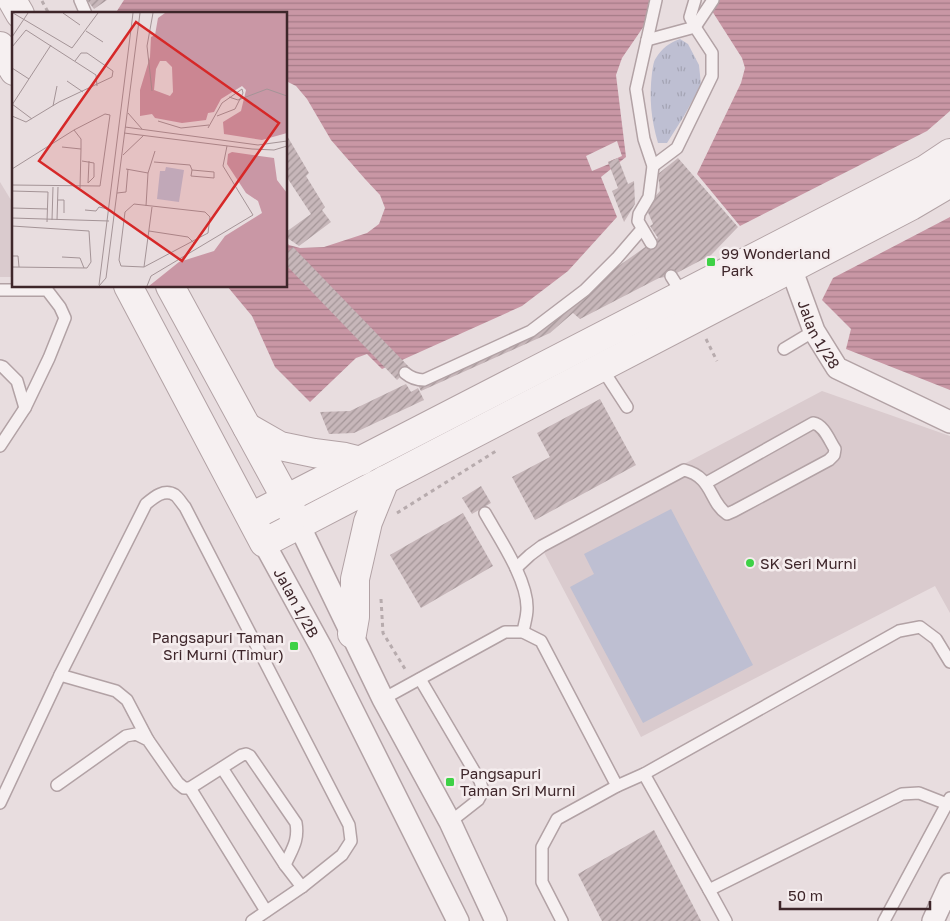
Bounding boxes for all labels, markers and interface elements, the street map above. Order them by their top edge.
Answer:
inset map [12,12,288,288]
place label: 99 Wonderland Park [721,244,830,279]
marker: 99 Wonderland Park [705,256,717,268]
street label: Jalan 1/28 [794,297,844,372]
place label: SK Seri Murni [760,554,857,572]
marker: SK Seri Murni [744,557,756,569]
street label: Jalan 1/2B [270,565,323,640]
place label: Pangsapuri Taman Sri Murni (Timur) [152,628,284,663]
marker: Pangsapuri Taman Sri Murni (Timur) [288,640,300,652]
place label: Pangsapuri Taman Sri Murni [460,764,575,799]
marker: Pangsapuri Taman Sri Murni [444,776,456,788]
scale bar [780,878,930,910]
text: 50 m [788,886,823,904]

